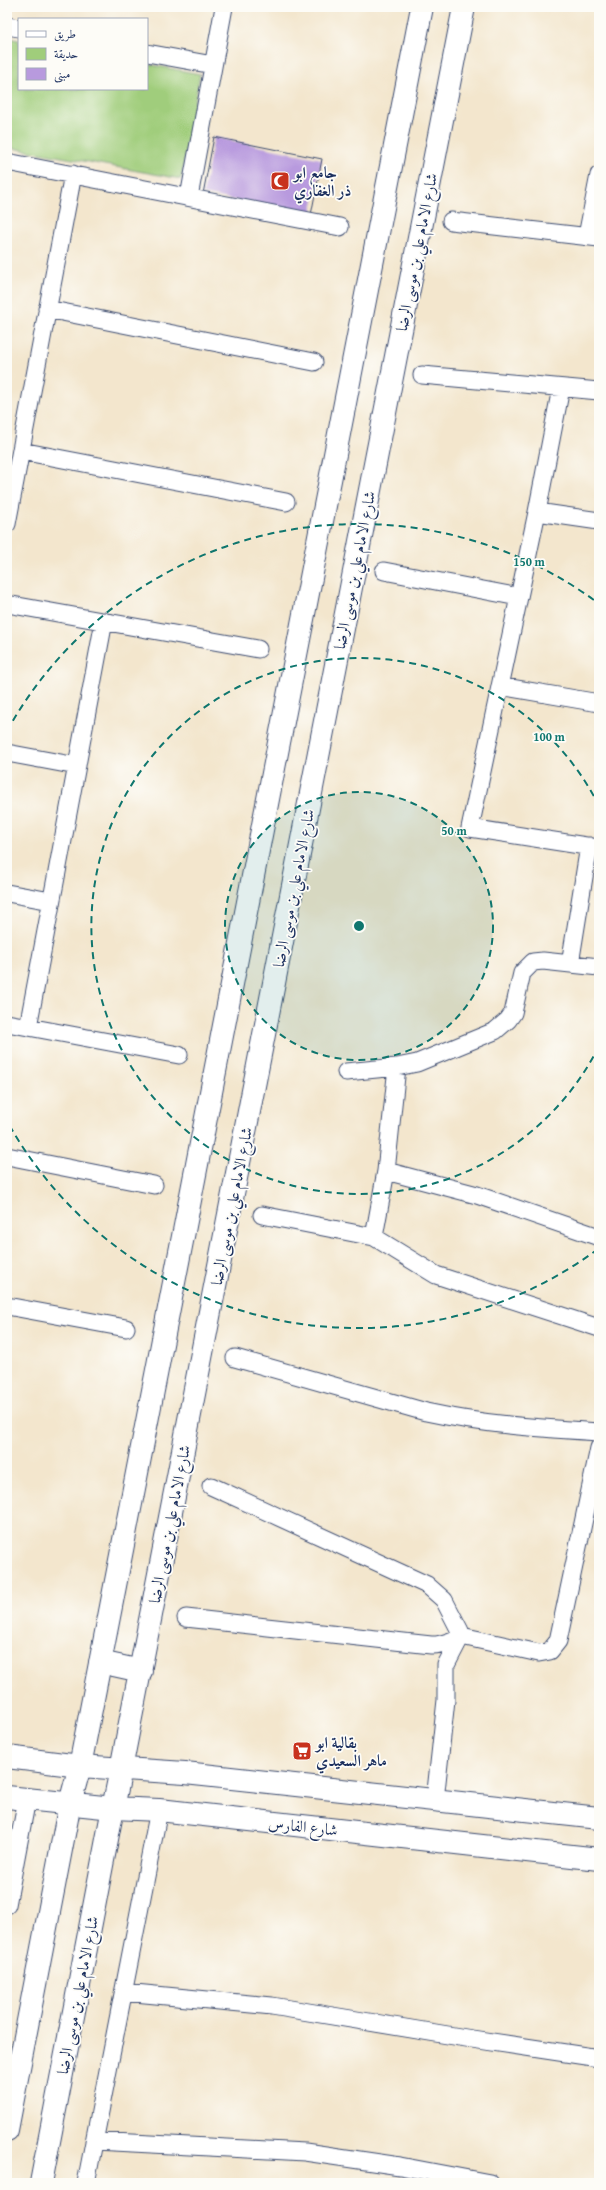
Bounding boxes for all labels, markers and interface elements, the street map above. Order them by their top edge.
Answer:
legend [18,18,148,90]
text: طريق [54,25,76,42]
text: حديقة [54,45,78,62]
text: مبنى [54,65,70,83]
place label: جامع ابو ذر الغفاري [292,160,352,204]
mosque icon: جامع ابو ذر الغفاري [269,170,291,192]
street label: شارع الامام علي بن موسى الرضا [389,171,447,334]
street label: شارع الامام علي بن موسى الرضا [327,489,385,652]
text: 150 m [513,553,546,570]
text: 100 m [533,728,566,745]
street label: شارع الامام علي بن موسى الرضا [266,807,324,970]
text: 50 m [441,822,467,839]
centre of rings [352,919,366,933]
street label: شارع الامام علي بن موسى الرضا [204,1125,262,1288]
street label: شارع الامام علي بن موسى الرضا [142,1443,200,1606]
place label: بقالية ابو ماهر السعيدي [314,1730,387,1774]
supermarket icon: بقالية ابو ماهر السعيدي [291,1740,313,1762]
street label: شارع الفارس [267,1810,339,1844]
street label: شارع الامام علي بن موسى الرضا [50,1914,108,2077]

